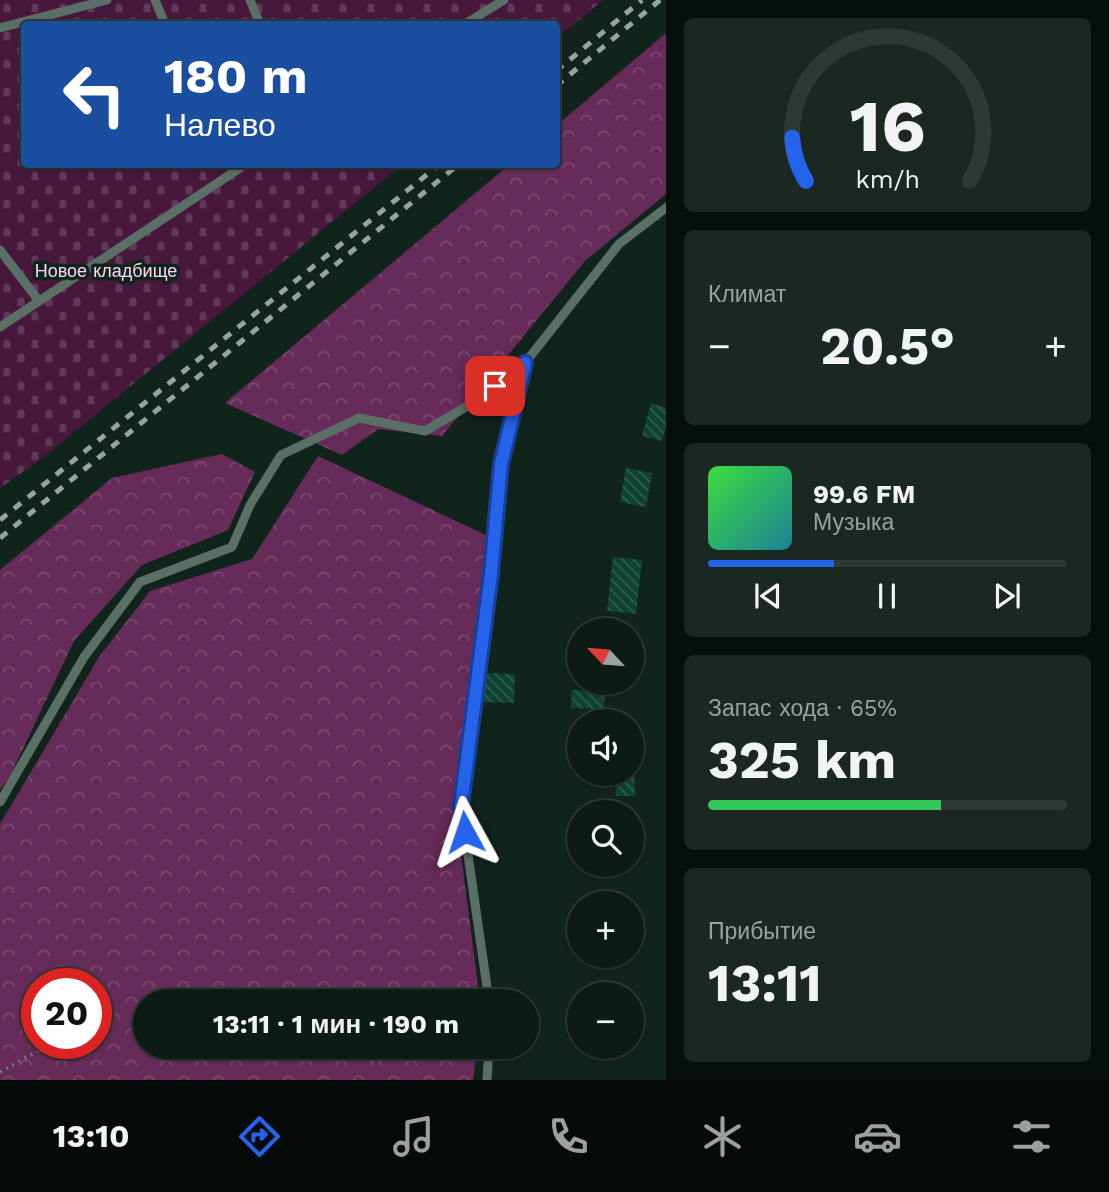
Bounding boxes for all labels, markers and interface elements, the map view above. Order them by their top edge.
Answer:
text: 180 m [164,47,308,105]
icon: left [49,49,140,140]
text: 16 [849,84,926,170]
text: Налево [164,106,276,144]
text: km/h [855,165,920,194]
park label: Новое кладбище [35,260,177,281]
text: Климат [708,281,786,308]
text: 20.5° [820,316,955,377]
text: − [708,324,731,368]
text: + [1044,324,1067,368]
pin [465,356,525,416]
icon: arrive [476,367,514,405]
text: 99.6 FM [813,479,915,509]
text: Музыка [813,509,894,536]
icon: previous [749,577,787,615]
icon: pause [868,577,906,615]
icon: next [988,577,1026,615]
north arrow [567,618,644,695]
map controls [567,618,644,1059]
text: Запас хода · 65% [708,695,897,722]
button: sound [567,709,644,786]
text: 325 km [708,730,896,791]
position arrow [428,795,502,869]
button: search [567,800,644,877]
button: + [567,891,644,968]
text: Прибытие [708,918,816,945]
text: 13:11 [708,953,822,1014]
speed limit sign: 20 [21,968,112,1059]
button: − [567,982,644,1059]
text: 13:11 · 1 мин · 190 m [213,1009,459,1039]
icon: directions [235,1112,284,1161]
icon: music [389,1112,438,1161]
icon: phone [544,1112,593,1161]
icon: climate [698,1112,747,1161]
icon: car [853,1112,902,1161]
icon: filters [1007,1112,1056,1161]
text: 13:10 [53,1117,130,1155]

